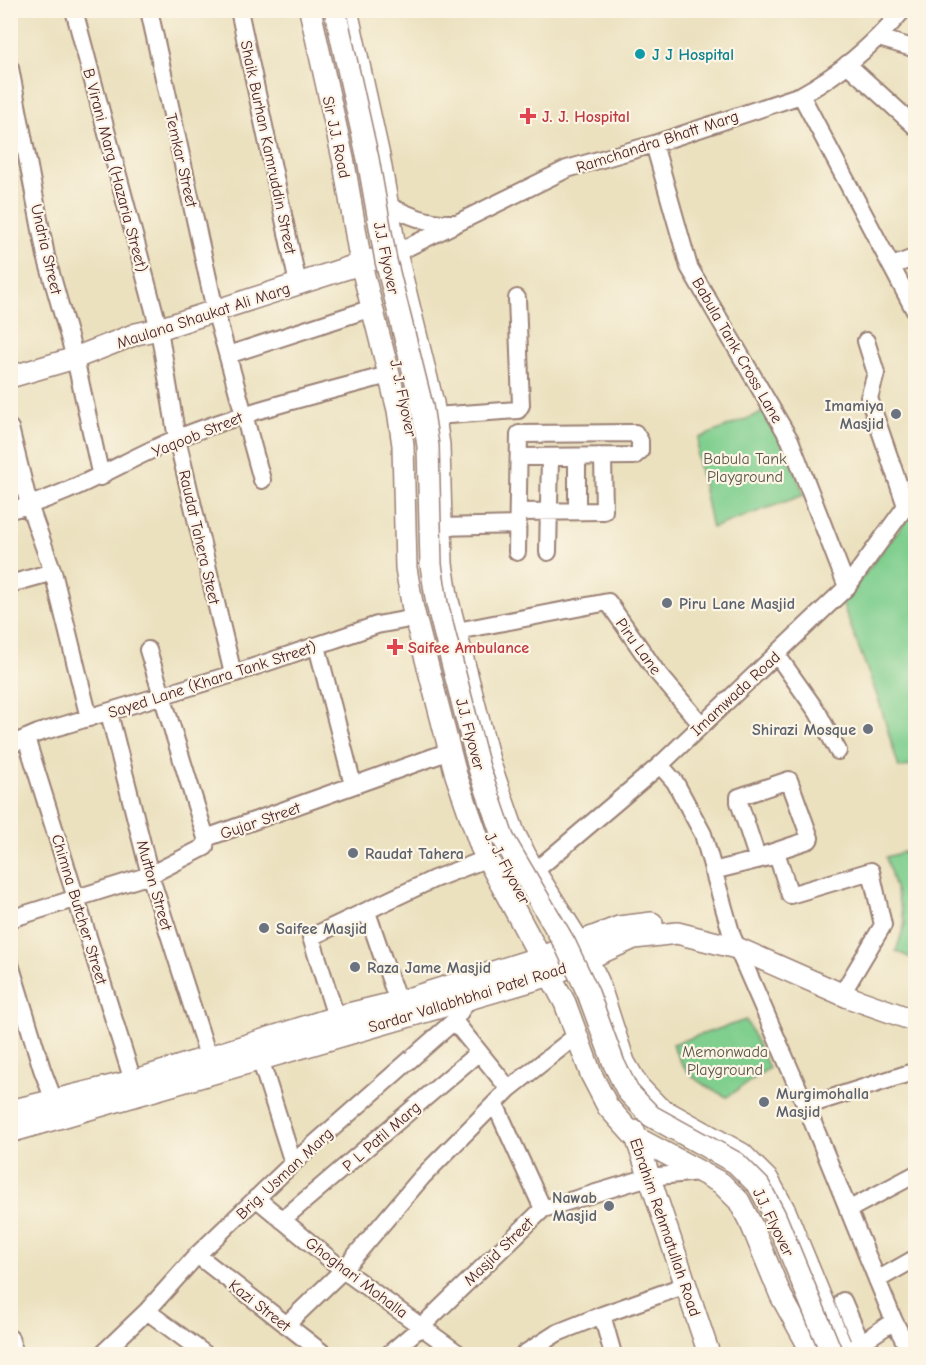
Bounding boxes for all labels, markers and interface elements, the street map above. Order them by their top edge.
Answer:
street label: Shaik Burhan Kamruddin Street [237,39,300,256]
place label: J J Hospital [652,46,734,64]
marker: J J Hospital [633,47,647,61]
street label: B Virani Marg (Hazaria Street) [79,66,151,274]
street label: Sir J.J. Road [319,94,354,180]
marker: J. J. Hospital [519,107,537,125]
street label: Ramchandra Bhatt Marg [574,107,741,177]
place label: J. J. Hospital [542,108,630,126]
street label: Temkar Street [161,112,201,209]
street label: Undria Street [27,202,65,296]
street label: J.J. Flyover [370,220,403,297]
street label: Babula Tank Cross Lane [688,275,786,426]
street label: Maulana Shaukat Ali Marg [114,279,292,353]
street label: J. J. Flyover [386,358,420,439]
place label: Imamiya Masjid [825,397,884,433]
marker: Imamiya Masjid [889,407,903,421]
street label: Yaqoob Street [149,408,246,461]
park label: Babula Tank Playground [703,450,787,486]
street label: Raudat Tahera Steet [175,468,223,607]
place label: Piru Lane Masjid [679,595,795,613]
marker: Piru Lane Masjid [660,596,674,610]
street label: Piru Lane [612,615,665,678]
street label: Sayed Lane (Khara Tank Street) [106,638,319,722]
marker: Saifee Ambulance [386,638,404,656]
place label: Saifee Ambulance [408,639,529,657]
street label: Imamwada Road [687,648,784,740]
street label: J.J. Flyover [452,696,488,773]
place label: Shirazi Mosque [752,721,856,739]
marker: Shirazi Mosque [861,722,875,736]
street label: Gujar Street [218,799,303,843]
street label: J. J. Flyover [481,829,534,908]
street label: Chimna Butcher Street [48,832,111,987]
street label: Mutton Street [133,838,176,933]
place label: Raudat Tahera [365,845,464,863]
marker: Raudat Tahera [346,846,360,860]
place label: Saifee Masjid [276,920,367,938]
marker: Saifee Masjid [257,921,271,935]
street label: Sardar Vallabhbhai Patel Road [366,959,568,1037]
place label: Raza Jame Masjid [367,959,491,977]
marker: Raza Jame Masjid [348,960,362,974]
park label: Memonwada Playground [682,1043,768,1079]
place label: Murgimohalla Masjid [776,1085,869,1121]
marker: Murgimohalla Masjid [757,1095,771,1109]
street label: P L Patil Marg [339,1098,424,1175]
street label: Brig. Usman Marg [233,1124,337,1223]
street label: Ebrahim Rehmatullah Road [626,1136,704,1319]
street label: J.J. Flyover [749,1185,798,1260]
place label: Nawab Masjid [552,1189,597,1225]
marker: Nawab Masjid [602,1199,616,1213]
street label: Masjid Street [460,1214,537,1289]
street label: Ghoghari Mohalla [302,1234,411,1322]
street label: Kazi Street [225,1276,294,1336]

